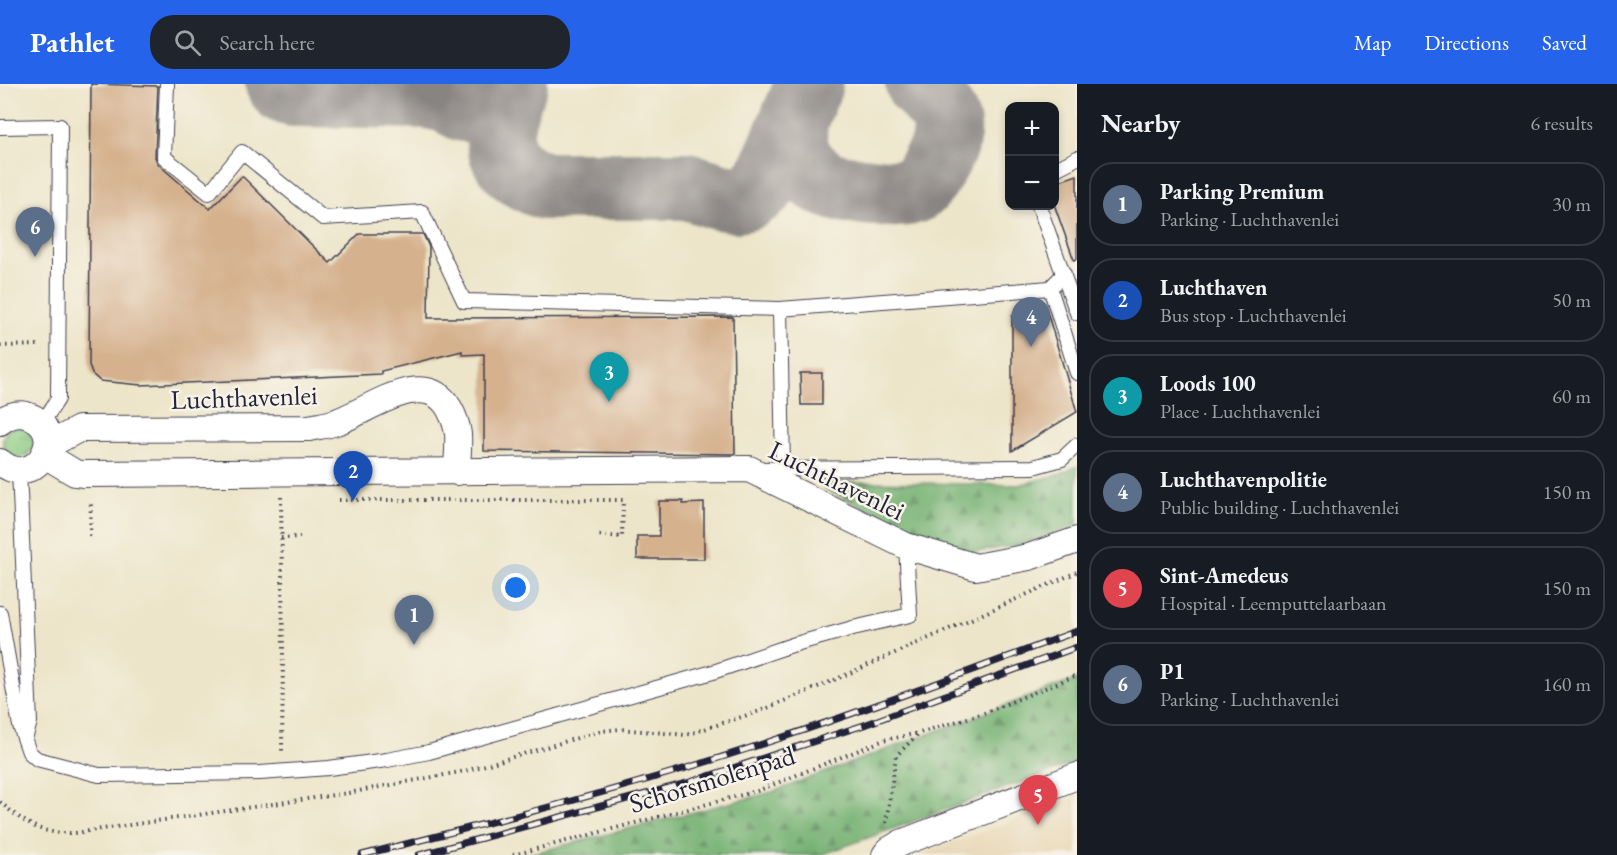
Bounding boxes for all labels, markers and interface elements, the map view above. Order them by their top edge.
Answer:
search box [150,15,570,69]
text: Pathlet [30,24,114,60]
icon: search [171,26,204,59]
text: Search here [219,28,315,57]
text: Map [1354,29,1391,56]
text: Directions [1424,29,1509,56]
text: Saved [1542,29,1587,56]
map controls [1005,102,1059,210]
button: + [1005,102,1059,156]
text: Nearby [1101,106,1181,140]
text: 6 results [1530,110,1593,136]
button: − [1005,156,1059,210]
text: Parking Premium [1160,177,1324,206]
text: 1 [1117,191,1128,217]
text: 30 m [1552,191,1591,217]
text: Parking · Luchthavenlei [1160,206,1339,232]
pin: 6 [15,208,54,257]
text: Luchthaven [1160,273,1267,302]
text: 2 [1117,287,1128,313]
text: 50 m [1552,287,1591,313]
pin: 4 [1012,298,1050,347]
text: Bus stop · Luchthavenlei [1160,302,1347,328]
pin: 3 [590,352,628,402]
text: Loods 100 [1160,369,1256,398]
street label: Luchthavenlei [170,377,318,417]
text: 3 [1117,383,1128,409]
text: 60 m [1552,383,1591,409]
text: Place · Luchthavenlei [1160,398,1320,424]
street label: Luchthavenlei [763,432,911,528]
pin: 2 [334,452,372,501]
text: Luchthavenpolitie [1160,465,1327,494]
text: 4 [1117,479,1128,505]
text: 150 m [1543,479,1591,505]
text: Public building · Luchthavenlei [1160,494,1399,520]
text: Sint-Amedeus [1160,561,1288,590]
your location [501,573,530,602]
text: 5 [1117,575,1128,601]
text: 150 m [1543,575,1591,601]
text: Hospital · Leemputtelaarbaan [1160,590,1387,616]
pin: 1 [394,596,434,645]
text: P1 [1160,657,1185,686]
text: 6 [1117,671,1128,697]
text: 160 m [1543,671,1591,697]
text: Parking · Luchthavenlei [1160,686,1339,712]
street label: Schorsmolenpad [625,737,800,821]
pin: 5 [1018,776,1058,825]

